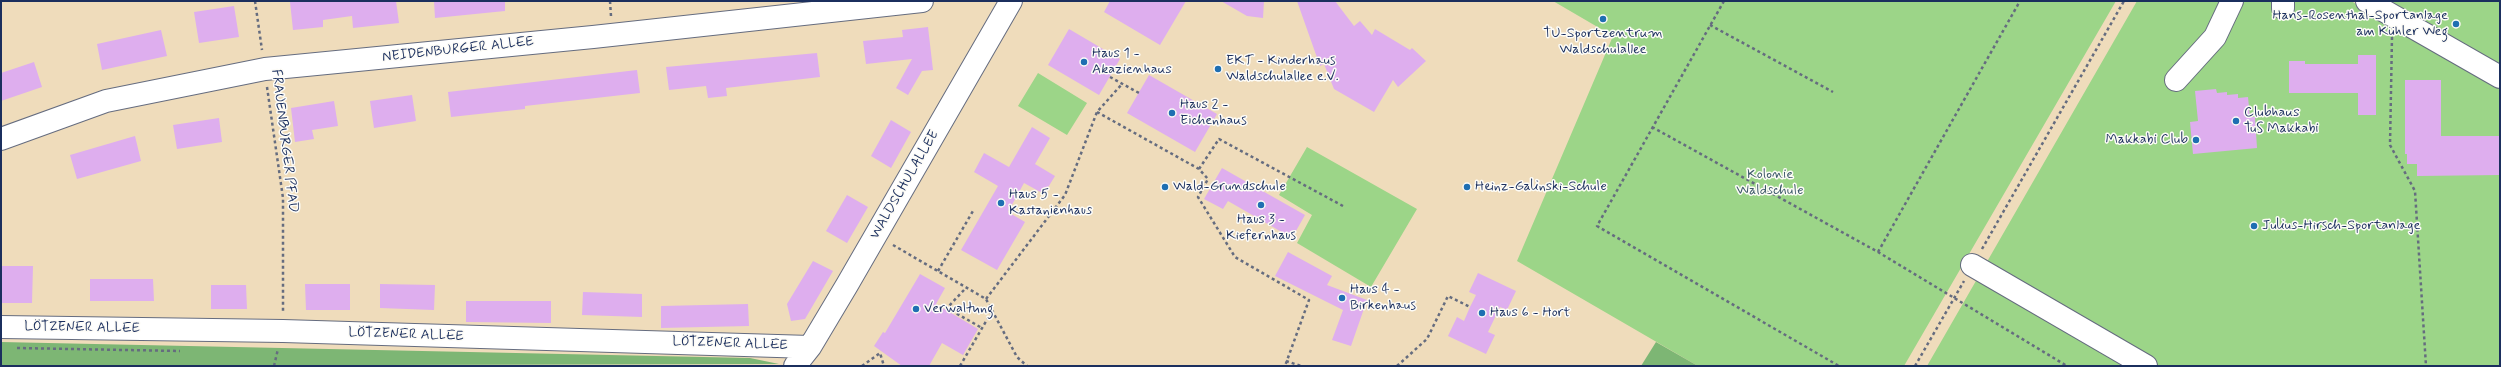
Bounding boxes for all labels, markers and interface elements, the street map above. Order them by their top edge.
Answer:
place label: Hans-Rosenthal-Sportanlage am Kühler Weg [2272,8,2448,40]
marker: TU-Sportzentrum Waldschulallee [1598,14,1608,24]
marker: Hans-Rosenthal-Sportanlage am Kühler Weg [2451,19,2461,29]
place label: TU-Sportzentrum Waldschulallee [1543,26,1663,58]
street label: NEIDENBURGER ALLEE [381,34,535,66]
place label: Haus 1 - Akazienhaus [1092,46,1172,78]
place label: EKT - Kinderhaus Waldschulallee e.V. [1226,53,1339,86]
marker: Haus 1 - Akazienhaus [1079,57,1089,67]
marker: EKT - Kinderhaus Waldschulallee e.V. [1213,64,1223,74]
street label: FRAUENBURGER PFAD [267,68,301,214]
place label: Haus 2 - Eichenhaus [1180,97,1247,130]
place label: Clubhaus TuS Makkabi [2244,105,2319,138]
marker: Haus 2 - Eichenhaus [1167,108,1177,118]
marker: Clubhaus TuS Makkabi [2231,116,2241,126]
street label: WALDSCHULALLEE [867,128,943,242]
place label: Makkabi Club [2105,132,2188,148]
marker: Makkabi Club [2191,135,2201,145]
park label: Kolonie Waldschule [1736,167,1804,200]
place label: Wald-Grundschule [1173,179,1286,195]
place label: Heinz-Galinski-Schule [1475,179,1607,195]
marker: Wald-Grundschule [1160,182,1170,192]
marker: Heinz-Galinski-Schule [1462,182,1472,192]
place label: Haus 5 - Kastanienhaus [1009,187,1092,220]
marker: Haus 5 - Kastanienhaus [996,198,1006,208]
marker: Haus 3 - Kiefernhaus [1256,200,1266,210]
place label: Haus 3 - Kiefernhaus [1226,212,1296,244]
place label: Julius-Hirsch-Sportanlage [2262,218,2420,234]
marker: Julius-Hirsch-Sportanlage [2249,221,2259,231]
place label: Haus 4 - Birkenhaus [1350,282,1416,314]
marker: Haus 4 - Birkenhaus [1337,293,1347,303]
place label: Verwaltung [924,301,994,317]
marker: Verwaltung [911,304,921,314]
place label: Haus 6 - Hort [1490,305,1570,321]
marker: Haus 6 - Hort [1477,308,1487,318]
street label: LÖTZENER ALLEE [24,319,140,337]
street label: LÖTZENER ALLEE [348,325,464,345]
street label: LÖTZENER ALLEE [672,334,788,354]

